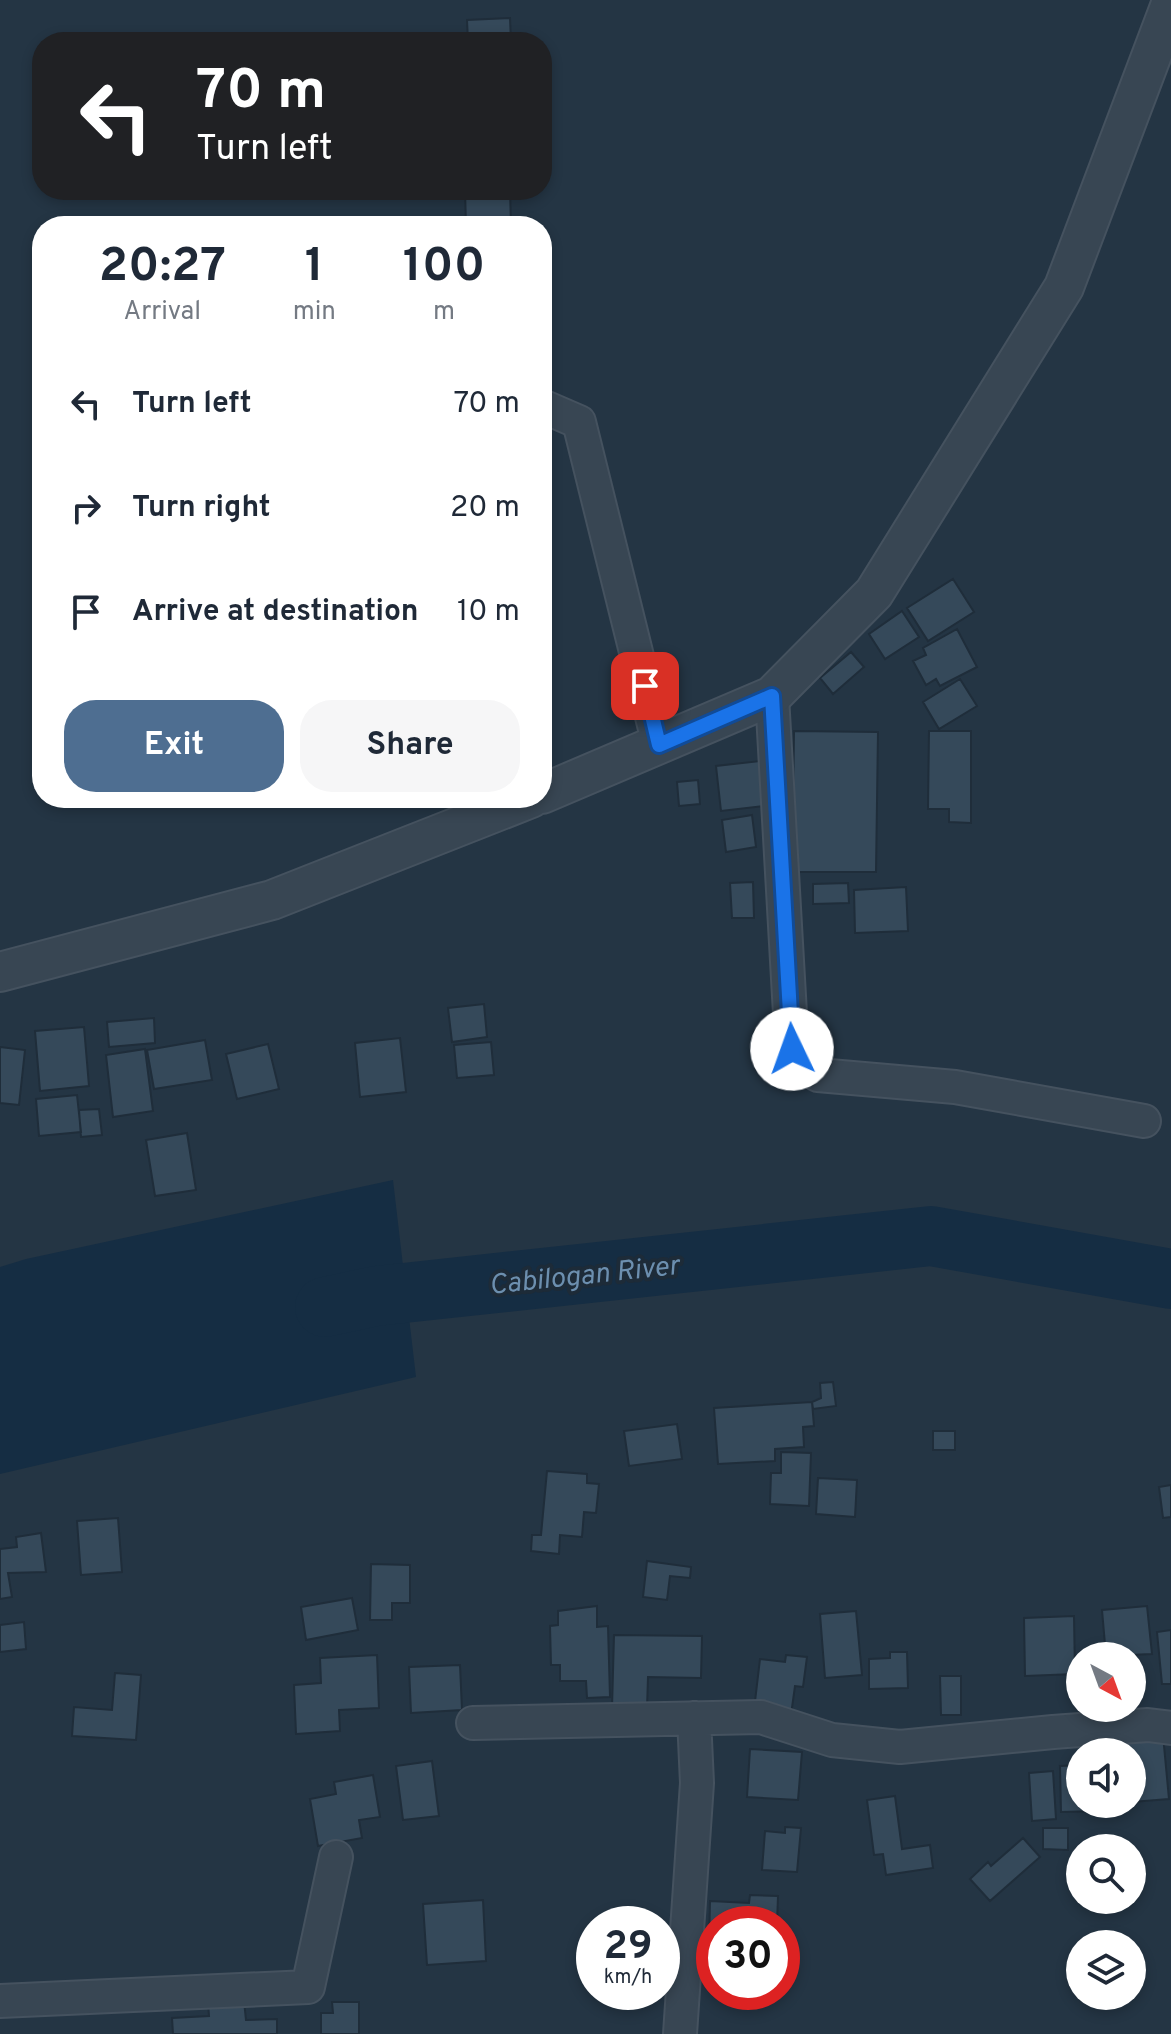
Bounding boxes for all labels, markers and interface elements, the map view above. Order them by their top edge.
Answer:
text: 70 m [196,58,326,128]
icon: left [64,64,168,168]
text: Turn left [196,127,333,173]
text: 20:27 [99,238,226,298]
text: 1 [305,238,324,298]
text: 100 [403,238,485,298]
text: Arrival [124,296,201,329]
text: min [293,296,336,329]
text: m [433,296,455,329]
icon: left [64,382,108,426]
text: Turn left [132,386,252,423]
text: 70 m [454,386,520,423]
icon: right [64,486,108,530]
text: Turn right [132,490,270,527]
text: 20 m [450,490,520,527]
icon: arrive [64,590,108,634]
text: Arrive at destination [132,594,418,631]
text: 10 m [457,594,520,631]
pin [611,652,679,720]
icon: arrive [623,664,667,708]
button: Exit [64,700,284,792]
button: Share [300,700,520,792]
position arrow [750,1007,834,1091]
water label: Cabilogan River [488,1249,683,1305]
north arrow [1066,1642,1146,1722]
map controls [1066,1642,1146,2010]
button: sound [1066,1738,1146,1818]
button: search [1066,1834,1146,1914]
speed limit sign: 30 [696,1906,800,2010]
text: 29 [603,1923,653,1973]
button: layers [1066,1930,1146,2010]
text: km/h [604,1965,652,1991]

